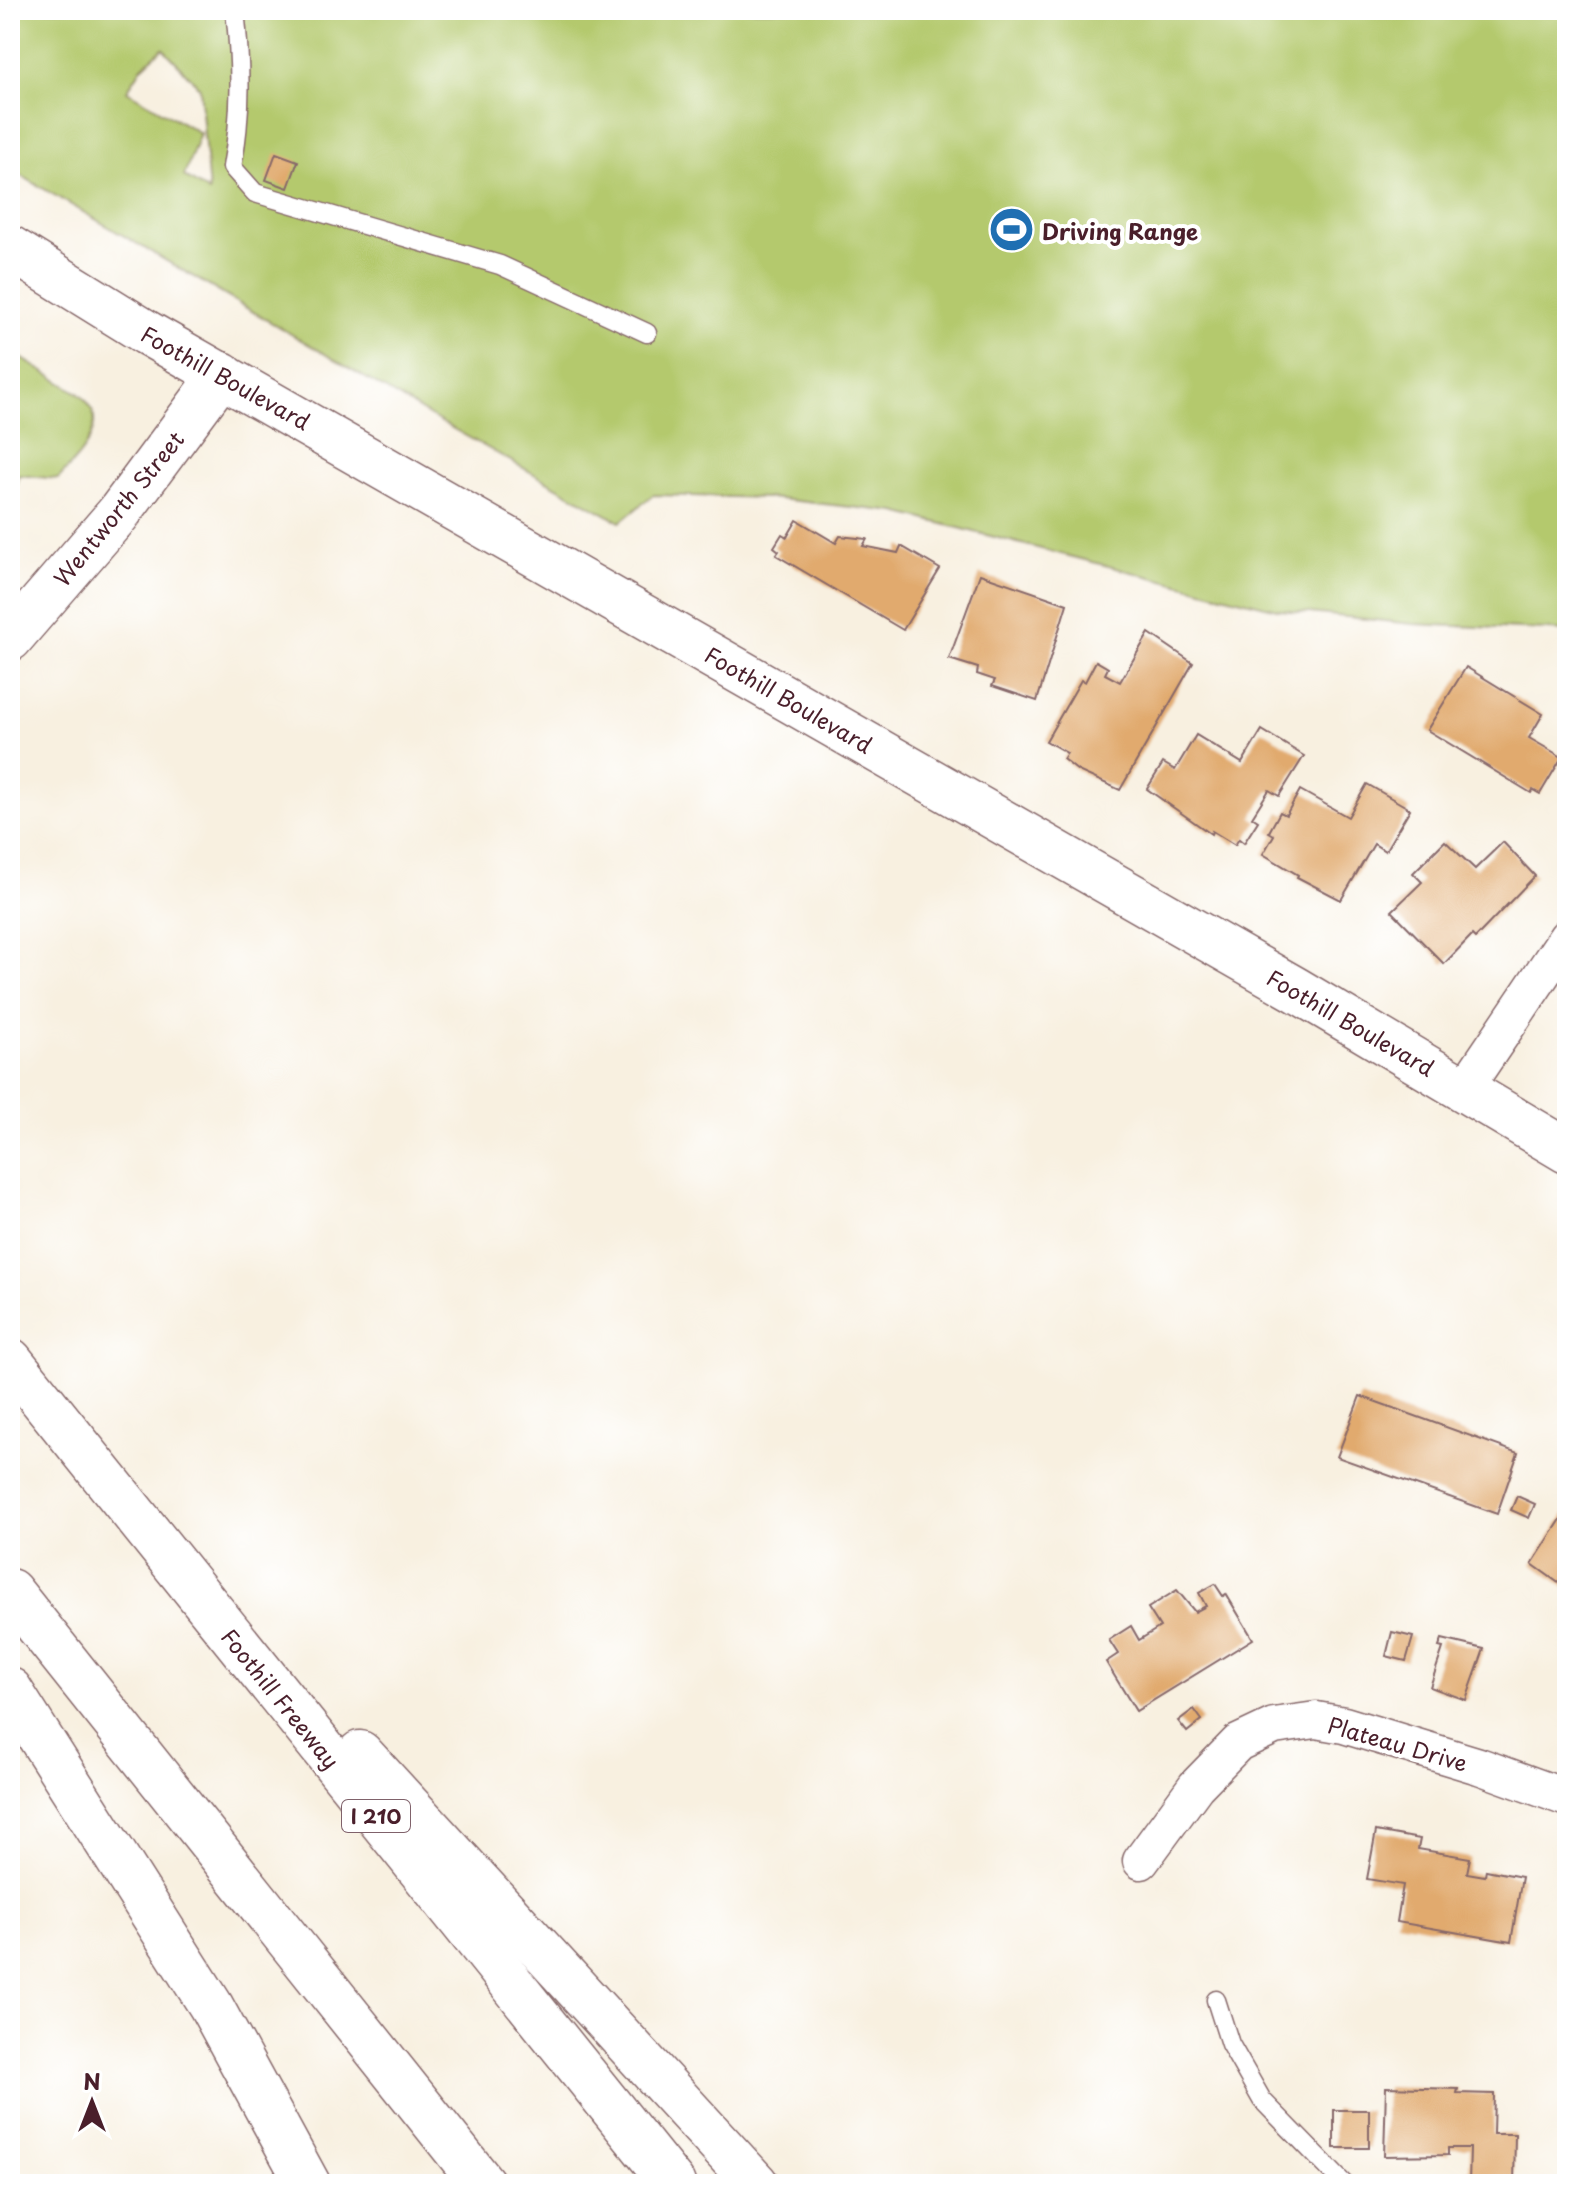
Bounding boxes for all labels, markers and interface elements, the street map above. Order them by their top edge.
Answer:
sports icon: Driving Range [987,206,1035,254]
place label: Driving Range [1042,214,1198,247]
street label: Foothill Boulevard [135,317,317,437]
street label: Wentworth Street [45,423,191,593]
street label: Foothill Boulevard [699,637,879,761]
street label: Foothill Boulevard [1261,960,1441,1084]
street label: Foothill Freeway [214,1621,348,1775]
street label: Plateau Drive [1324,1707,1472,1779]
road number: I 210 [342,1800,410,1832]
north arrow [52,2062,132,2142]
text: N [83,2064,101,2097]

